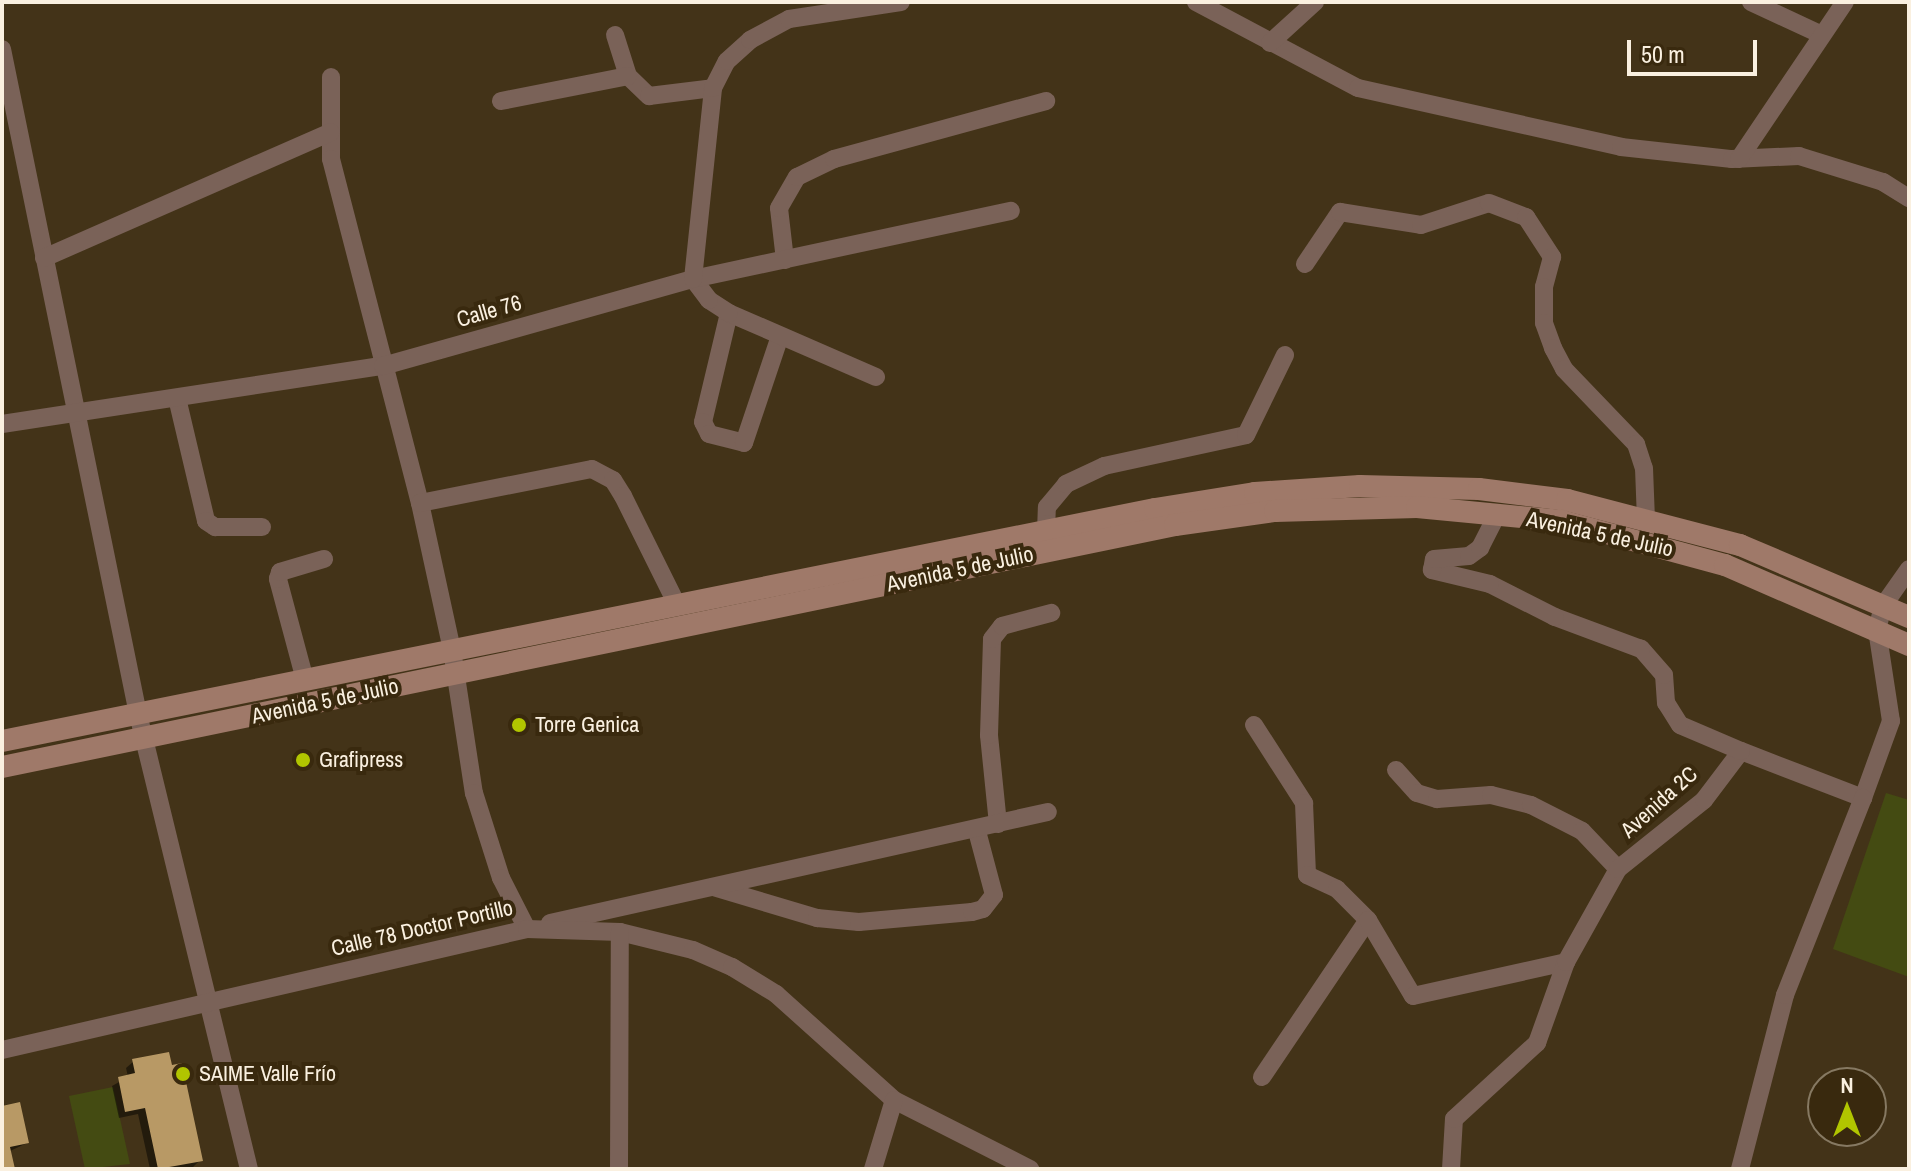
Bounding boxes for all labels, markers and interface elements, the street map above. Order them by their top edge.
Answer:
scale bar [1631,24,1761,74]
text: 50 m [1641,38,1685,70]
street label: Calle 76 [454,289,524,333]
street label: Avenida 5 de Julio [1524,506,1676,562]
street label: Avenida 5 de Julio [884,541,1036,597]
street label: Avenida 5 de Julio [249,673,401,729]
place label: Torre Genica [535,712,639,738]
marker: Torre Genica [510,716,528,734]
place label: Grafipress [319,747,403,773]
marker: Grafipress [294,751,312,769]
street label: Avenida 2C [1615,761,1703,843]
street label: Calle 78 Doctor Portillo [329,894,515,962]
place label: SAIME Valle Frío [199,1061,336,1087]
marker: SAIME Valle Frío [174,1065,192,1083]
north arrow [1807,1067,1887,1147]
text: N [1840,1070,1854,1100]

